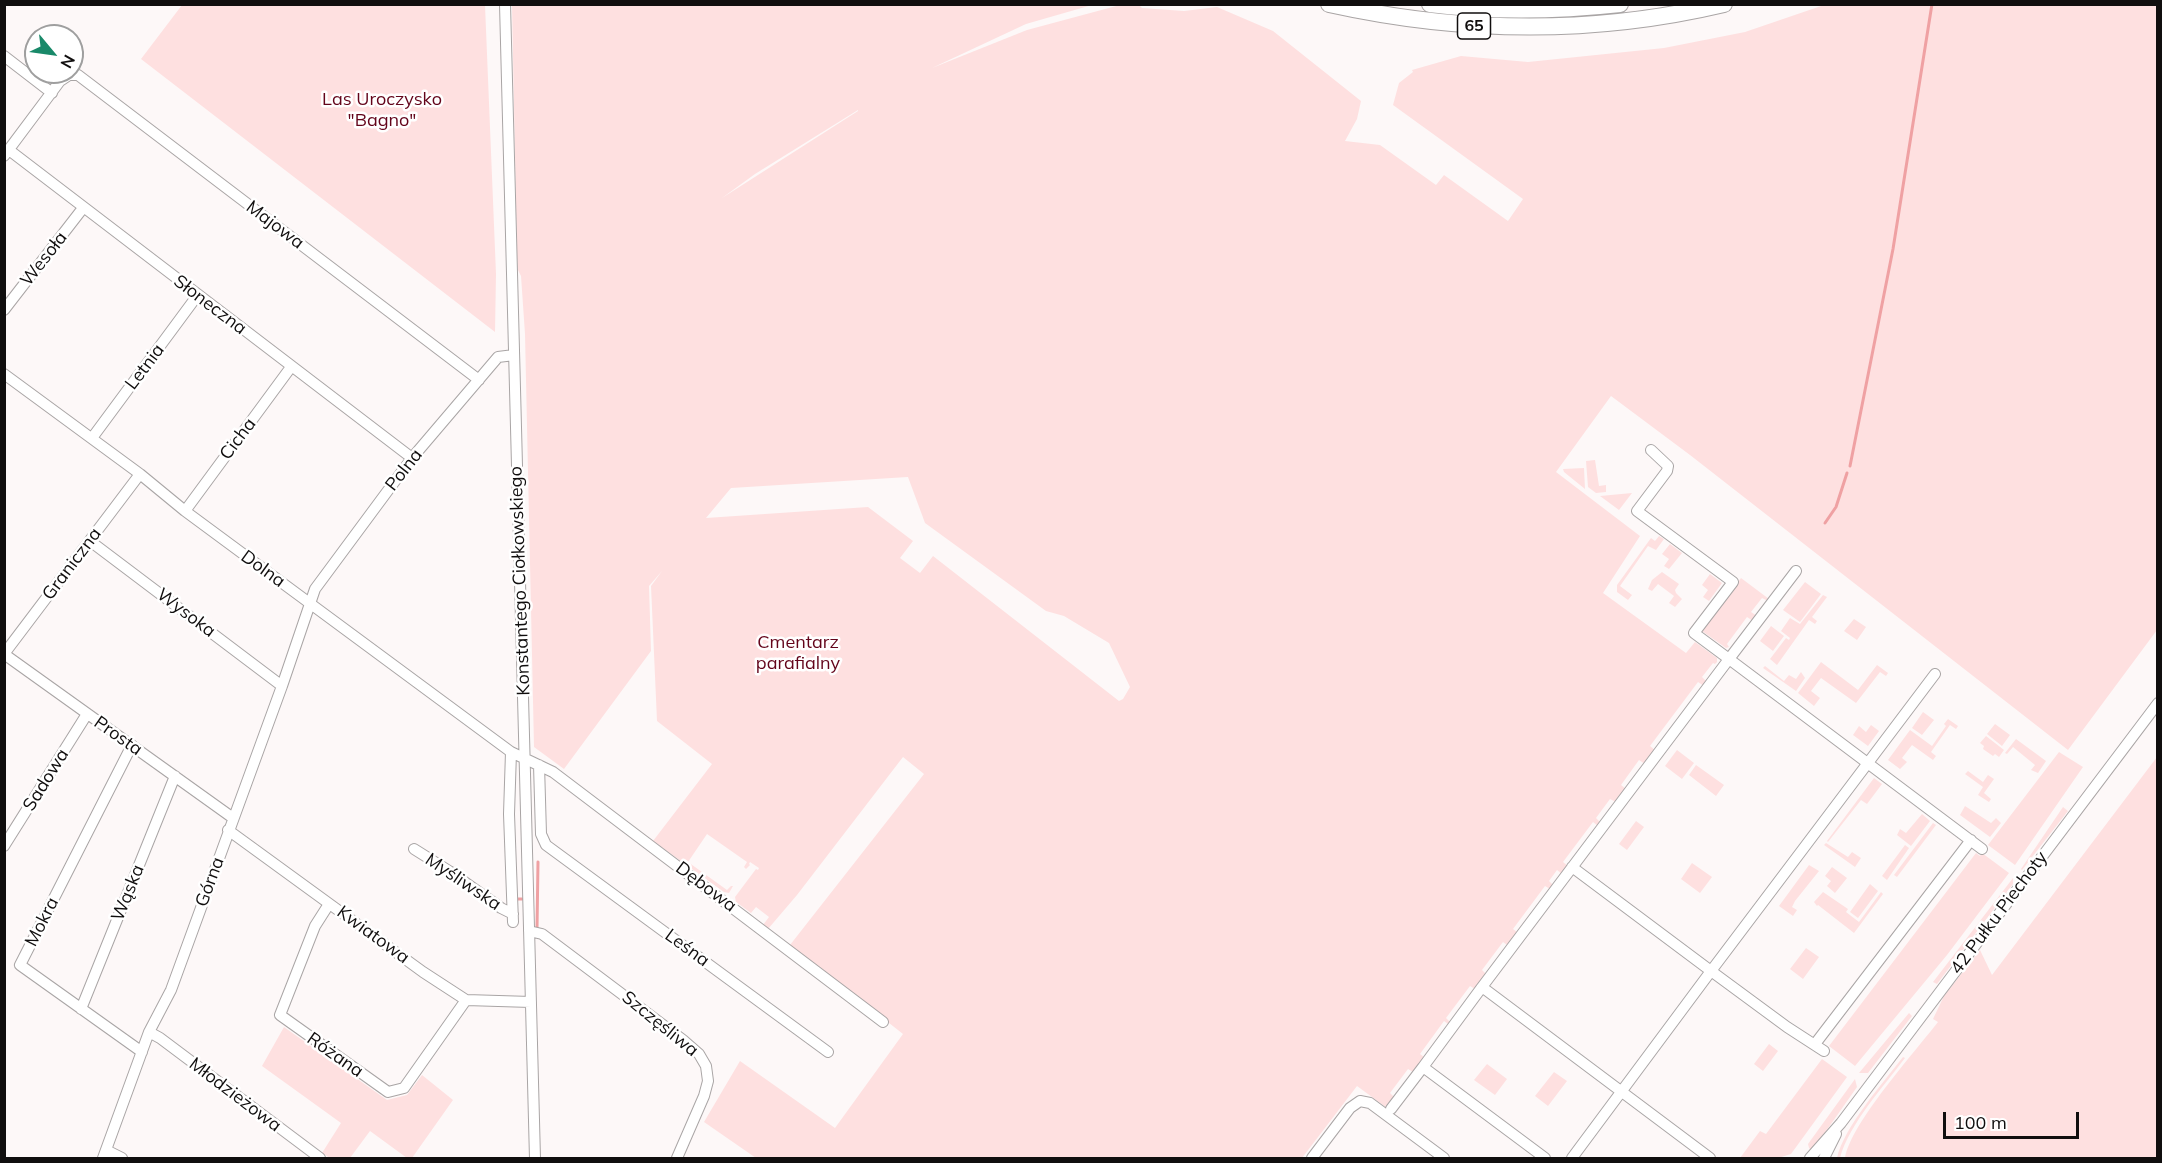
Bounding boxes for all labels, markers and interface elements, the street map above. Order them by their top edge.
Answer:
road number: 65 [1458,13,1490,39]
north arrow [24,24,84,84]
text: N [56,52,80,72]
park label: Las Uroczysko "Bagno" [322,89,442,132]
street label: Majowa [242,196,308,254]
street label: Wesoła [16,228,72,290]
street label: Słoneczna [169,271,251,339]
street label: Letnia [121,340,169,394]
street label: Cicha [215,414,261,464]
street label: Polna [381,445,427,495]
street label: Konstantego Ciołkowskiego [505,466,535,696]
street label: Graniczna [38,524,106,604]
street label: Dolna [237,546,289,592]
street label: Wysoka [152,584,220,642]
park label: Cmentarz parafialny [756,632,840,674]
street label: Prosta [90,712,146,760]
street label: Sadowa [19,745,73,815]
street label: 42 Pułku Piechoty [1946,847,2052,979]
street label: Myśliwska [421,849,505,915]
street label: Górna [191,854,229,910]
street label: Dębowa [671,857,741,917]
street label: Wąska [107,862,149,924]
street label: Mokra [21,894,63,950]
street label: Kwiatowa [333,901,413,969]
street label: Leśna [661,925,713,971]
street label: Szczęśliwa [617,987,703,1061]
street label: Różana [303,1028,367,1082]
street label: Młodzieżowa [185,1053,285,1137]
scale bar [1946,1100,2082,1138]
text: 100 m [1954,1111,2007,1134]

